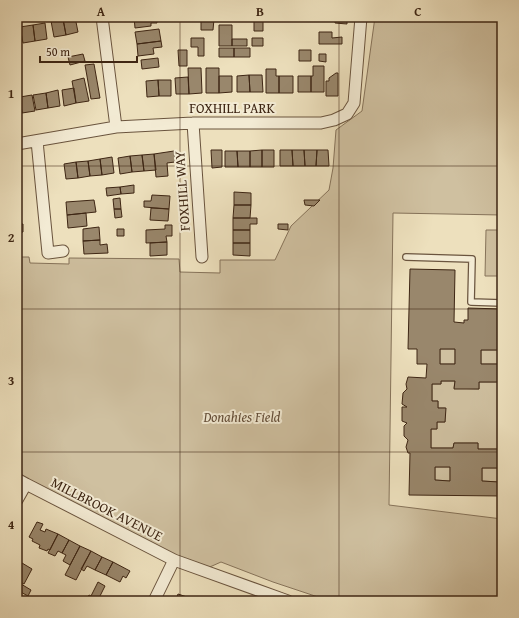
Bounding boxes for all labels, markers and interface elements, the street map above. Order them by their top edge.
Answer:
text: A [97,2,106,21]
text: B [256,2,264,21]
text: C [414,2,422,21]
scale bar [40,38,137,64]
text: 50 m [46,43,70,60]
text: 1 [8,84,14,103]
street label: FOXHILL PARK [189,98,275,118]
street label: FOXHILL WAY [169,150,195,232]
text: 2 [8,228,15,247]
text: 3 [8,371,14,390]
park label: Donahies Field [202,407,281,427]
street label: MILLBROOK AVENUE [48,472,166,546]
text: 4 [8,515,15,534]

